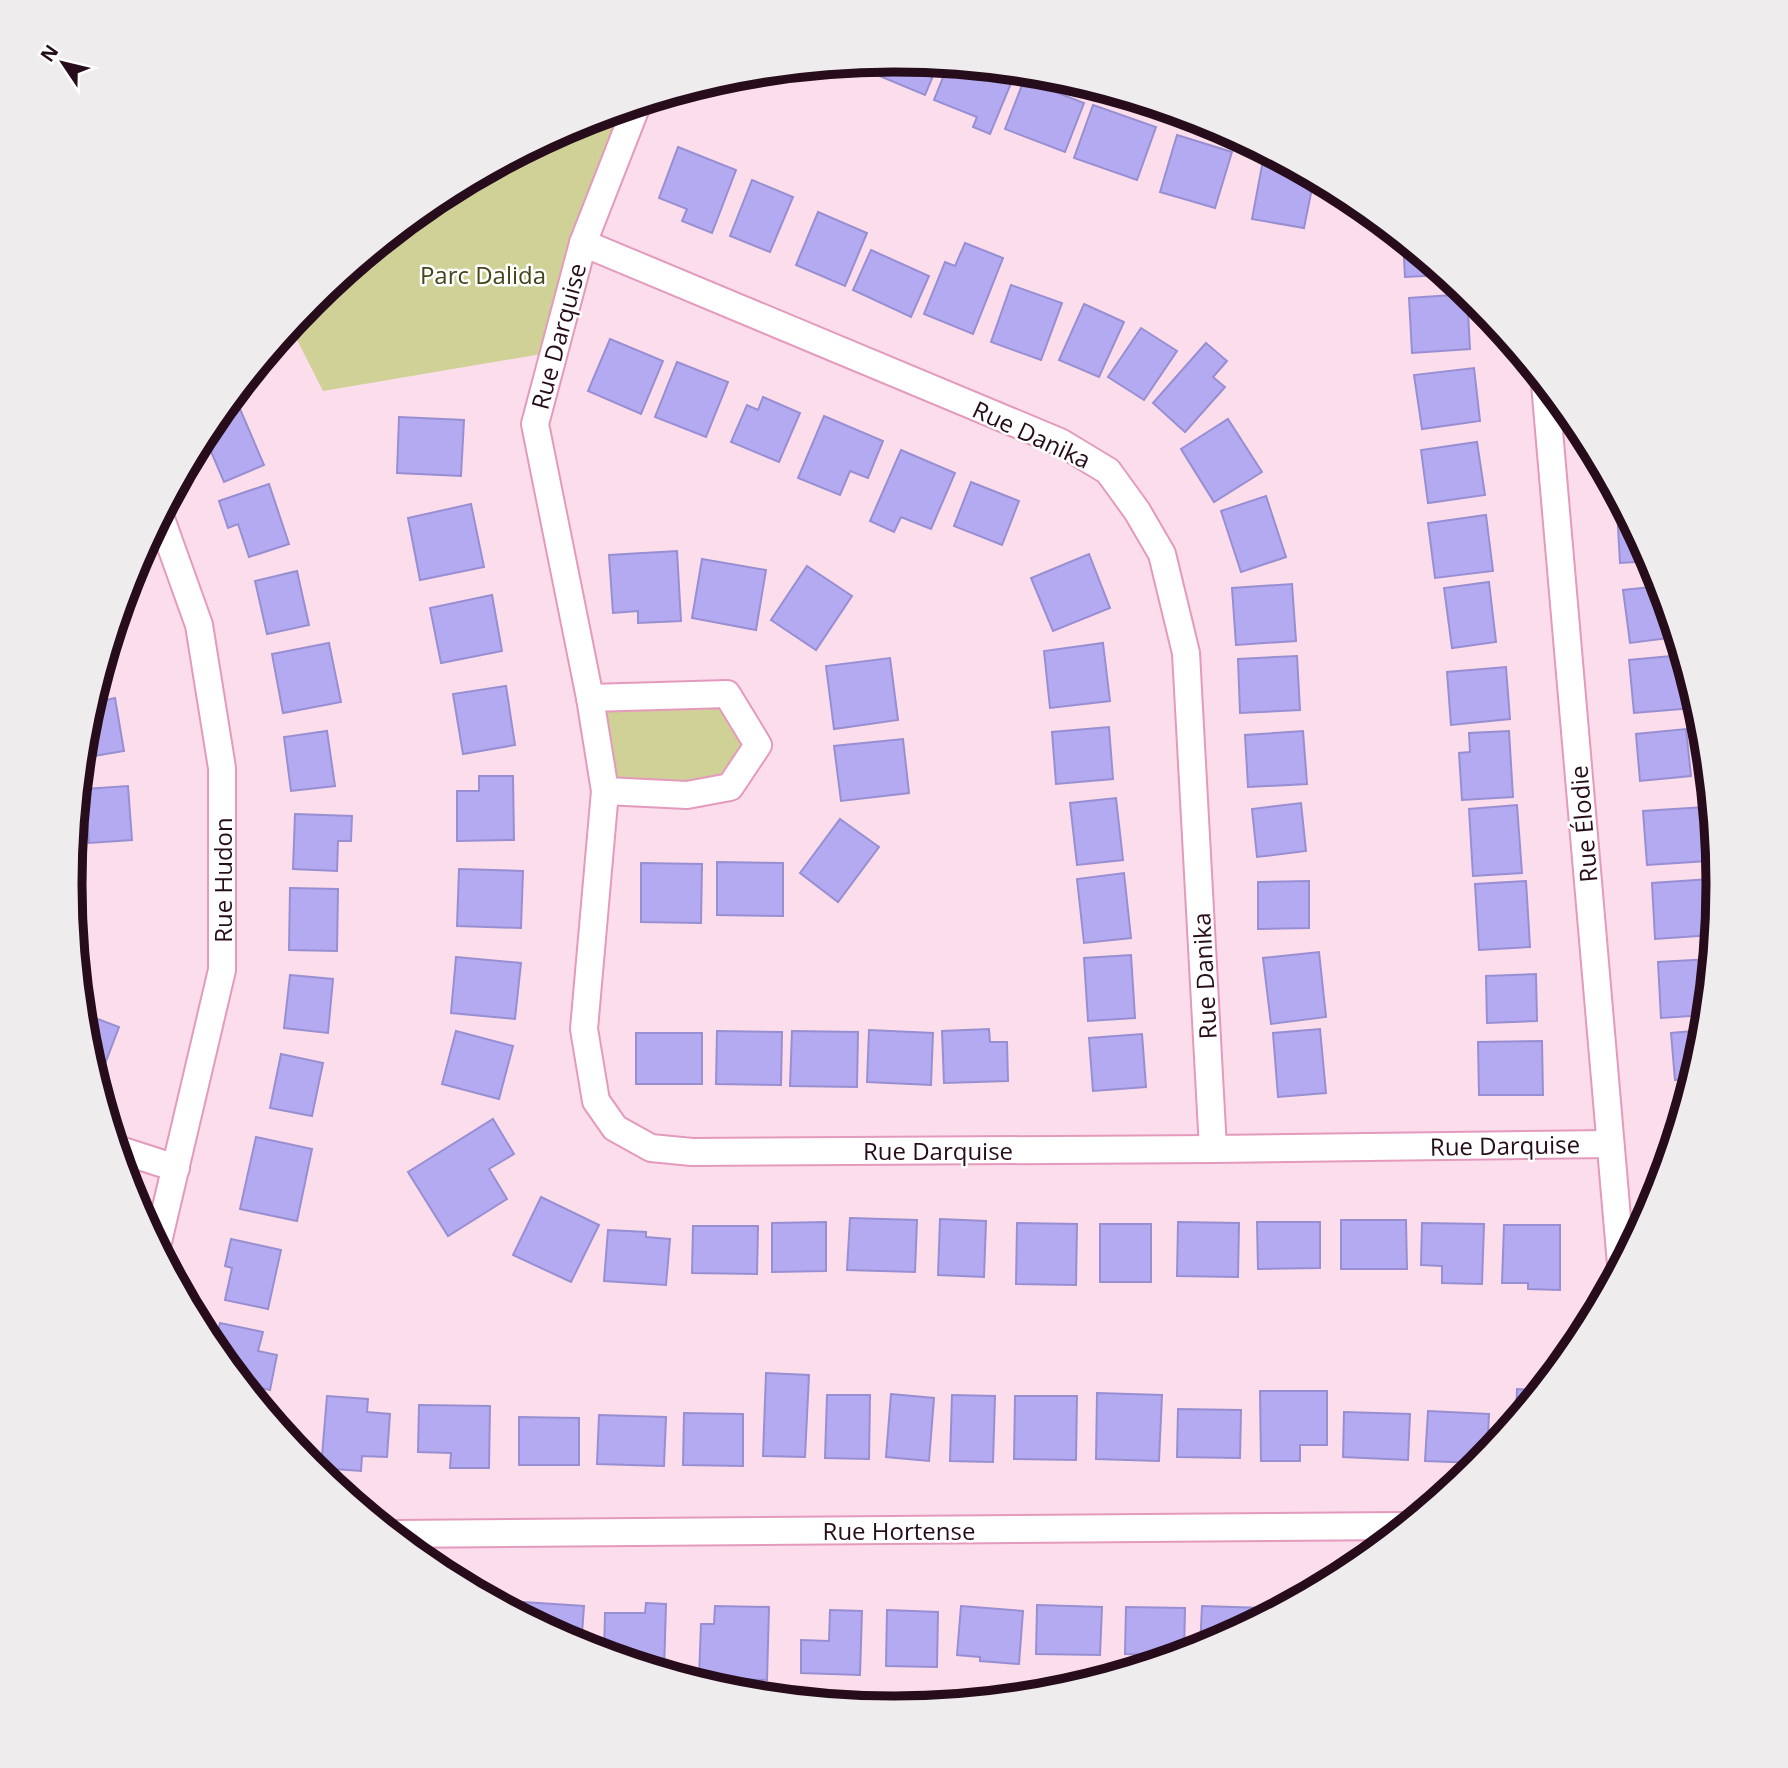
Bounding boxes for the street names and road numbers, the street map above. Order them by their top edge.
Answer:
street label: Rue Darquise [523,259,593,413]
street label: Rue Danika [968,392,1096,476]
street label: Rue Élodie [1561,764,1605,884]
street label: Rue Hudon [206,817,239,943]
street label: Rue Danika [1184,912,1224,1040]
street label: Rue Darquise [1430,1127,1580,1163]
street label: Rue Darquise [863,1134,1013,1167]
street label: Rue Hortense [823,1514,975,1547]

